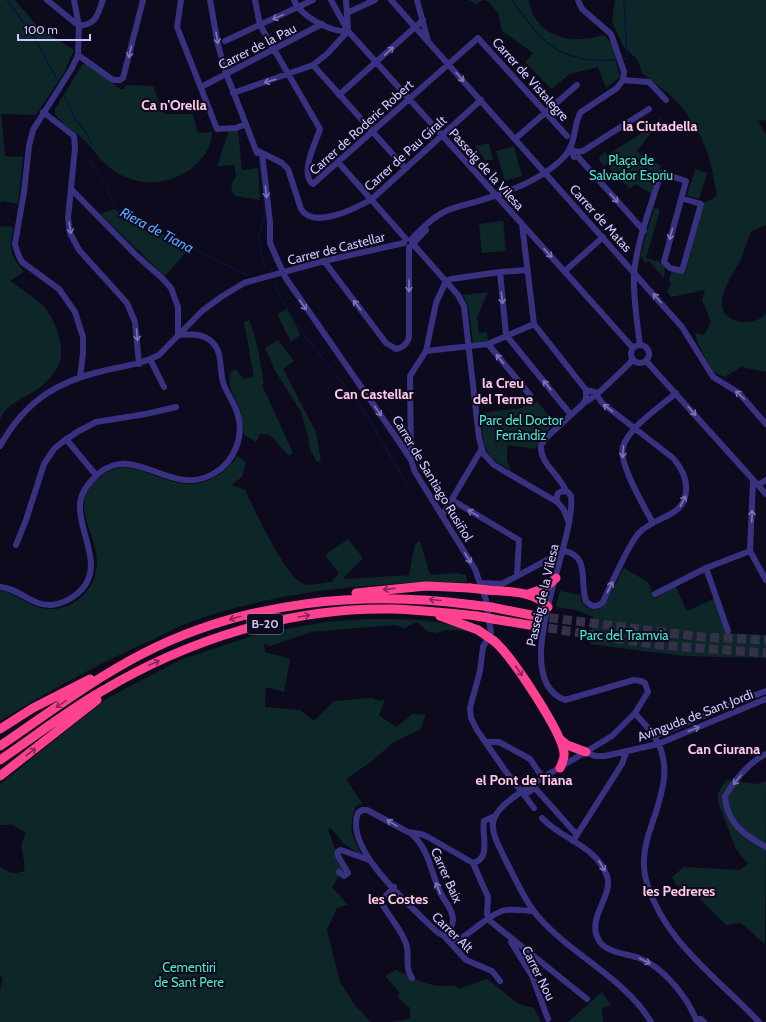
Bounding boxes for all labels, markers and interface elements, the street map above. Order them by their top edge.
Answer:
one-way arrow [272,13,284,21]
scale bar [18,16,90,42]
street label: Carrer de la Pau [215,19,299,72]
text: 100 m [24,22,58,37]
one-way arrow [213,32,221,45]
street label: Carrer de Vistalegre [489,34,573,124]
one-way arrow [126,45,133,58]
one-way arrow [384,47,394,56]
one-way arrow [455,72,465,82]
street label: Carrer de Roderic Robert [306,76,417,178]
one-way arrow [264,77,276,85]
district label: Ca n'Orella [141,96,207,114]
street label: Carrer de Pau Giralt [361,111,450,194]
district label: la Ciutadella [622,117,698,135]
street label: Passeig de la Vilesa [446,125,528,214]
park label: Plaça de Salvador Espriu [589,152,673,183]
street label: Carrer de Matas [566,181,636,256]
one-way arrow [262,185,269,198]
one-way arrow [610,193,619,203]
water label: Riera de Tiana [117,203,197,257]
one-way arrow [66,221,74,234]
one-way arrow [667,227,675,240]
street label: Carrer de Castellar [286,228,387,268]
one-way arrow [543,247,552,257]
one-way arrow [405,279,413,292]
one-way arrow [498,291,506,304]
one-way arrow [652,293,661,304]
one-way arrow [300,299,308,311]
one-way arrow [353,300,361,311]
one-way arrow [133,328,140,341]
one-way arrow [496,353,505,364]
district label: la Creu del Terme [473,374,533,408]
one-way arrow [542,379,551,390]
district label: Can Castellar [335,385,414,403]
one-way arrow [735,390,745,399]
one-way arrow [602,404,613,412]
one-way arrow [374,405,382,416]
one-way arrow [687,406,697,416]
street label: Carrer de Santiago Rusiñol [389,412,477,544]
park label: Parc del Doctor Ferràndiz [479,412,564,443]
one-way arrow [620,445,627,458]
one-way arrow [680,495,687,507]
one-way arrow [467,508,479,516]
one-way arrow [748,510,755,523]
street label: Passeig de la Vilesa [522,541,562,648]
one-way arrow [464,552,472,563]
one-way arrow [607,581,614,593]
one-way arrow [383,585,396,593]
one-way arrow [429,596,442,604]
one-way arrow [297,612,310,620]
road number: B-20 [247,614,283,634]
one-way arrow [229,615,242,622]
park label: Parc del Tramvia [580,627,669,643]
one-way arrow [147,659,159,666]
one-way arrow [515,665,523,676]
street label: Avinguda de Sant Jordi [635,686,755,744]
one-way arrow [56,700,67,708]
one-way arrow [688,725,700,732]
district label: Can Ciurana [688,740,760,758]
one-way arrow [25,747,36,756]
district label: el Pont de Tiana [476,771,572,789]
one-way arrow [732,774,741,785]
one-way arrow [386,819,398,827]
street label: Carrer Baix [428,845,467,906]
one-way arrow [599,860,606,872]
one-way arrow [434,882,442,894]
district label: les Pedreres [643,882,715,900]
district label: les Costes [368,890,428,908]
street label: Carrer Alt [429,908,477,956]
street label: Carrer Nou [519,943,559,1003]
one-way arrow [639,958,651,965]
park label: Cementiri de Sant Pere [154,959,224,990]

